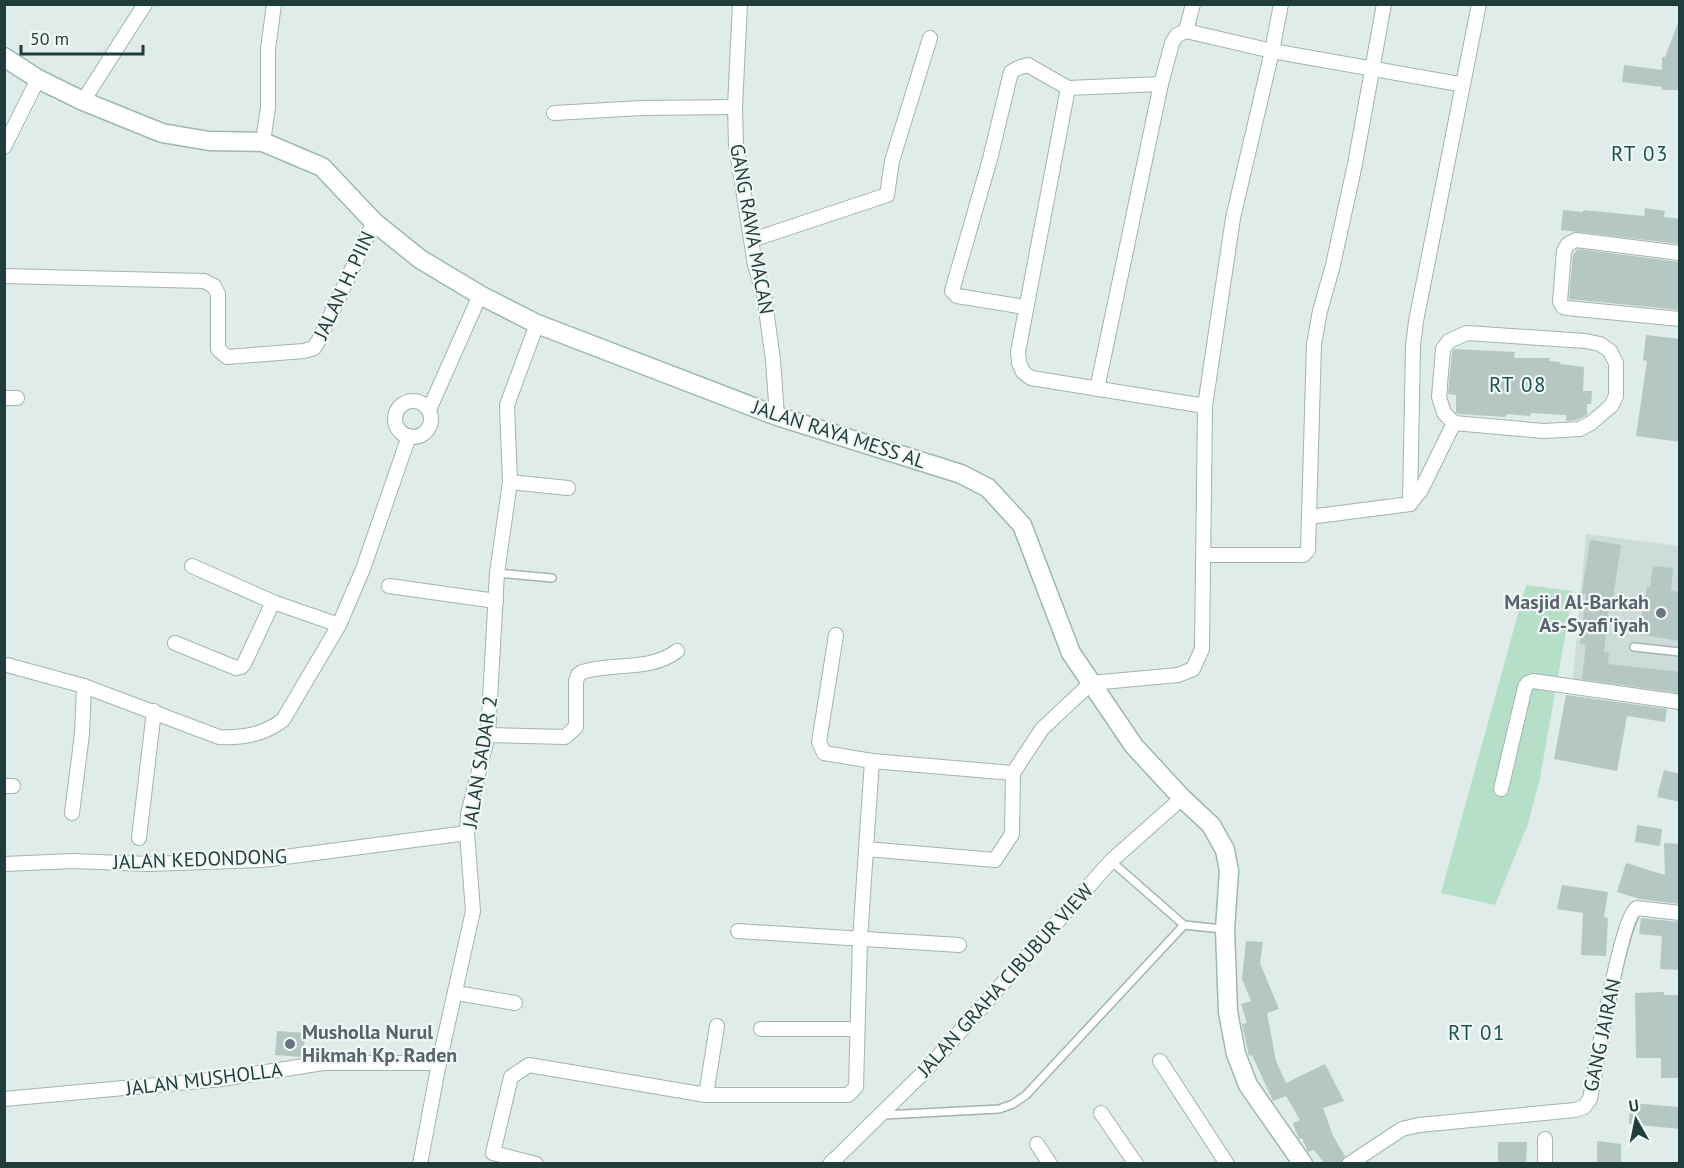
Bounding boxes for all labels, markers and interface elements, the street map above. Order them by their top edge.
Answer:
scale bar [21,18,142,56]
text: 50 m [30,27,69,50]
district label: RT 03 [1611,140,1669,167]
street label: GANG RAWA MACAN [724,142,780,316]
street label: JALAN H. PIIN [307,227,380,344]
district label: RT 08 [1489,371,1547,398]
street label: JALAN RAYA MESS AL [748,393,929,474]
place label: Masjid Al-Barkah As-Syafi'iyah [1504,589,1649,638]
marker: Masjid Al-Barkah As-Syafi'iyah [1654,606,1668,620]
street label: JALAN SADAR 2 [457,694,503,831]
street label: JALAN KEDONDONG [112,843,287,875]
street label: JALAN GRAHA CIBUBUR VIEW [911,878,1099,1083]
street label: GANG JAIRAN [1577,976,1627,1094]
place label: Musholla Nurul Hikmah Kp. Raden [302,1019,457,1068]
district label: RT 01 [1448,1019,1506,1046]
marker: Musholla Nurul Hikmah Kp. Raden [283,1037,297,1051]
street label: JALAN MUSHOLLA [123,1056,284,1102]
north arrow [1606,1090,1666,1150]
text: U [1627,1095,1640,1116]

